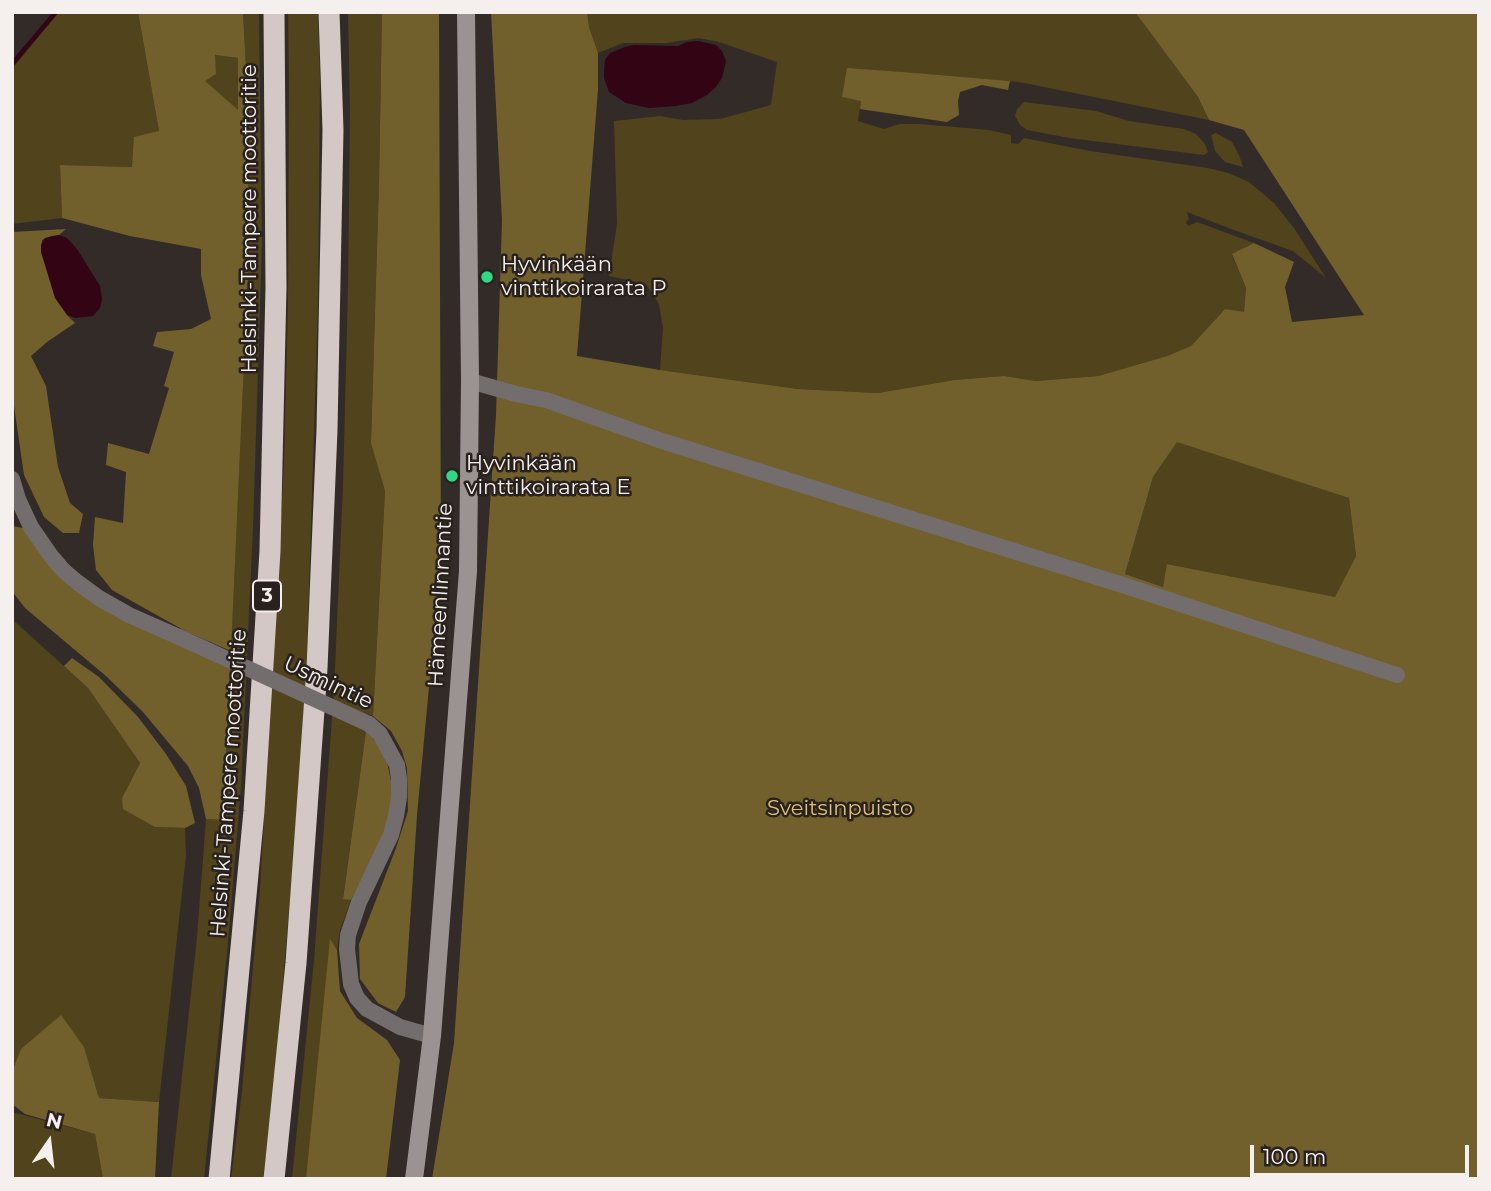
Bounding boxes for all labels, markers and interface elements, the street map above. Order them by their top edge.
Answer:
street label: Helsinki-Tampere moottoritie [237,64,263,374]
place label: Hyvinkään vinttikoirarata P [501,252,667,302]
marker: Hyvinkään vinttikoirarata P [479,269,495,285]
place label: Hyvinkään vinttikoirarata E [466,451,631,501]
marker: Hyvinkään vinttikoirarata E [444,468,460,484]
street label: Hämeenlinnantie [424,502,458,688]
road number: 3 [253,580,281,611]
street label: Helsinki-Tampere moottoritie [206,628,252,938]
street label: Usmintie [279,651,377,715]
park label: Sveitsinpuisto [767,796,913,822]
north arrow [14,1107,84,1177]
text: N [44,1108,64,1134]
scale bar [1253,1132,1472,1176]
text: 100 m [1263,1144,1326,1169]

